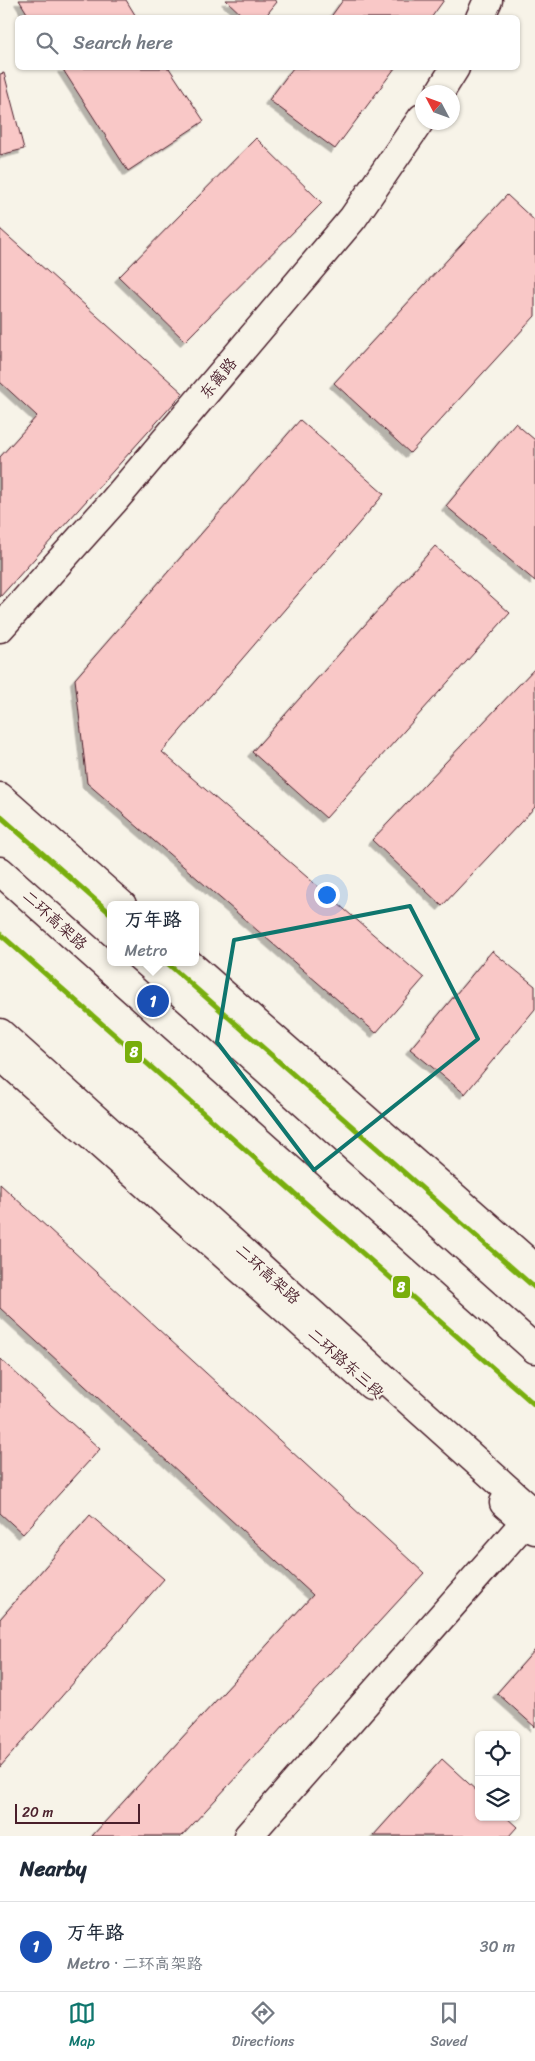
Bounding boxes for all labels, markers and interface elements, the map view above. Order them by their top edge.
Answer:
search box [15,15,520,70]
text: Search here [73,26,173,59]
icon: search [33,29,61,57]
north arrow [415,85,460,130]
street label: 东篱路 [191,350,245,406]
street label: 二环高架路 [16,882,94,958]
your location [314,882,340,908]
popup [107,901,199,966]
text: 万年路 [124,903,182,936]
text: Metro [124,936,167,965]
pin: 1 [137,982,169,1020]
line badge: 8 [124,1040,143,1064]
text: 8 [129,1040,139,1065]
street label: 二环高架路 [229,1236,307,1312]
line badge: 8 [392,1275,411,1299]
text: 8 [396,1275,406,1300]
street label: 二环路东三段 [301,1320,391,1406]
map controls [475,1731,520,1821]
button: locate [475,1731,520,1776]
button: layers [475,1776,520,1821]
text: 20 m [22,1800,53,1825]
scale bar [15,1801,140,1824]
text: Nearby [20,1850,86,1888]
text: 万年路 [67,1916,124,1949]
text: 1 [33,1932,39,1961]
text: 30 m [480,1932,515,1961]
text: Metro · 二环高架路 [67,1949,203,1978]
tab: Map [68,1999,96,2054]
tab: Directions [232,1999,294,2054]
tab: Saved [430,1999,467,2054]

